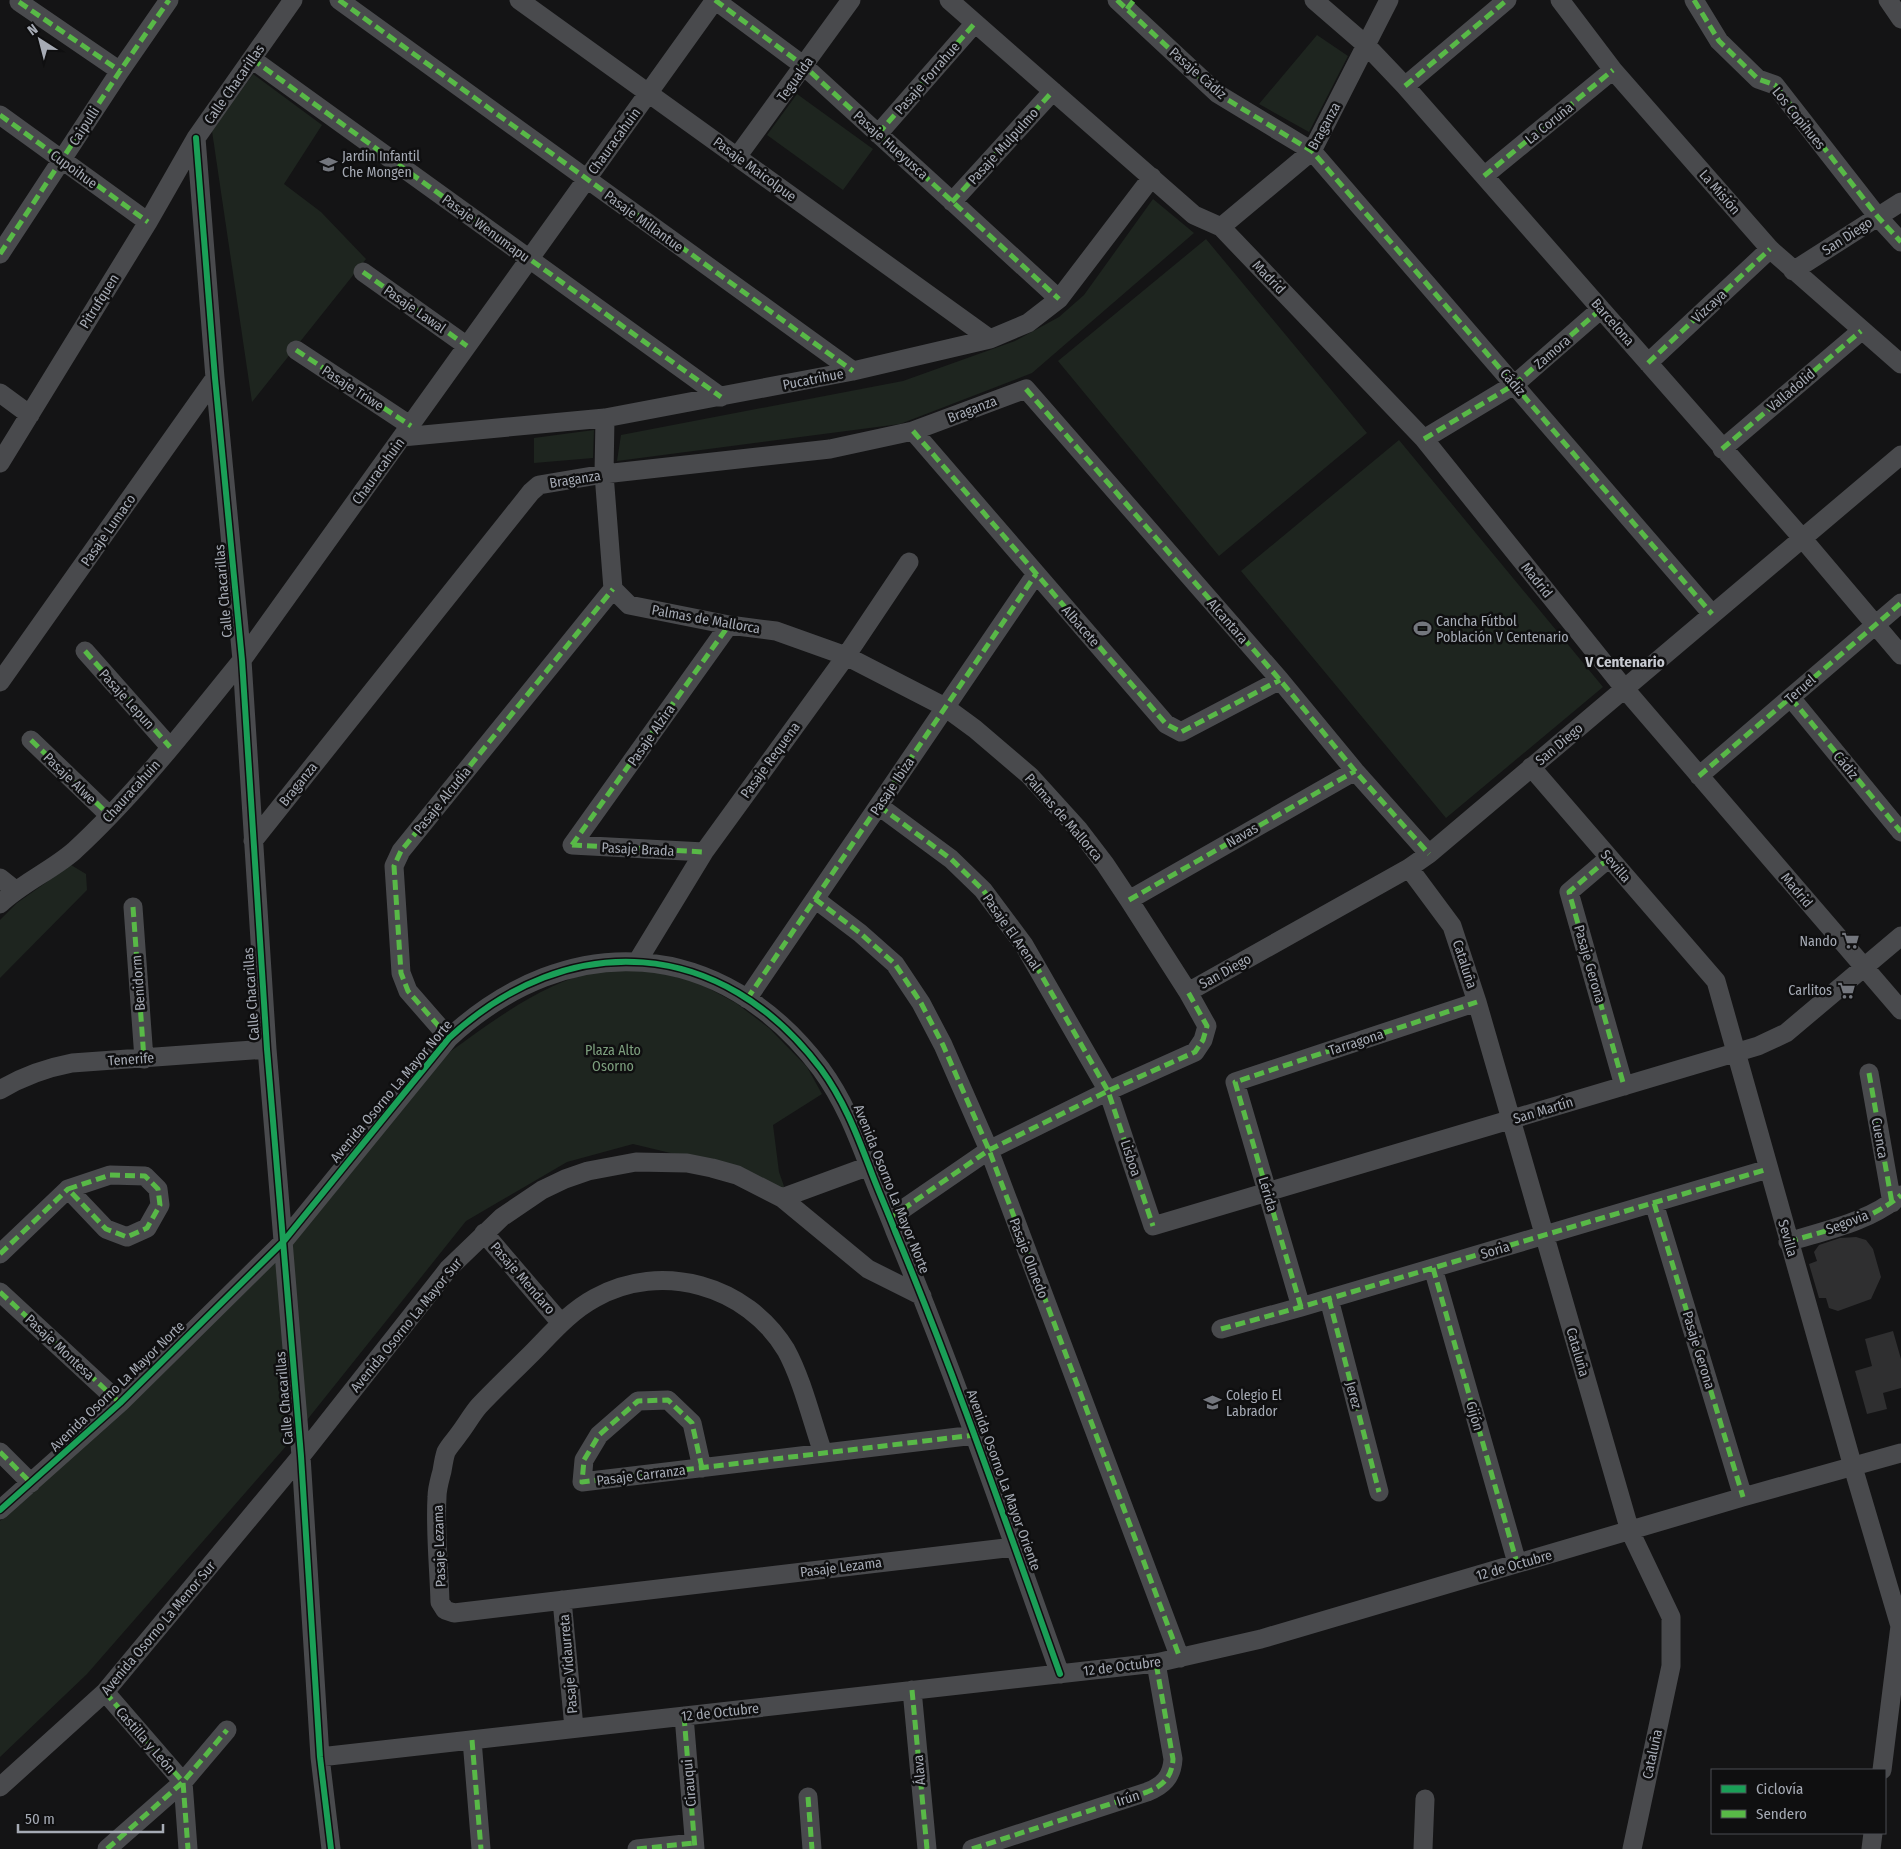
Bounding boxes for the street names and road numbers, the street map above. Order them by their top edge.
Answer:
street label: Pasaje Forrahue [891,39,964,118]
street label: Calle Chacarillas [201,41,268,128]
street label: Pasaje Cádiz [1166,44,1230,103]
street label: Tegualda [774,54,817,105]
street label: Los Copihues [1768,84,1829,153]
street label: Braganza [1304,99,1344,153]
street label: La Coruña [1522,99,1577,148]
street label: Caipulli [66,104,103,149]
street label: Chauracahuin [585,105,644,178]
street label: Pasaje Mulpulmo [965,105,1042,188]
street label: Pasaje Hueyusca [850,107,932,183]
street label: Pasaje Maicolpue [710,134,800,205]
street label: Cupoihue [47,147,101,192]
street label: La Misión [1695,166,1744,218]
street label: Pasaje Millantue [601,187,687,256]
street label: Pasaje Wenumapu [439,191,533,266]
street label: San Diego [1819,214,1876,259]
street label: Madrid [1249,257,1289,298]
street label: Pitrufquen [76,271,123,332]
street label: Pasaje Lawal [380,282,449,337]
street label: Vizcaya [1688,286,1730,327]
street label: Barcelona [1588,295,1638,349]
street label: Zamora [1531,332,1574,373]
street label: Pasaje Triwe [319,362,387,415]
street label: Pucatrihue [781,365,845,394]
street label: Cádiz [1496,365,1529,400]
street label: Valladolid [1764,366,1819,415]
street label: Braganza [945,392,999,427]
street label: Chauracahuin [349,435,408,508]
street label: Braganza [548,467,602,492]
street label: Pasaje Lumaco [77,491,139,569]
street label: Calle Chacarillas [211,544,236,638]
street label: Madrid [1517,559,1556,601]
street label: Alcantara [1204,595,1252,647]
street label: Palmas de Mallorca [650,602,762,637]
street label: Albacete [1058,602,1103,651]
street label: Pasaje Lepun [95,666,158,733]
street label: Teruel [1781,671,1820,707]
street label: Pasaje Alzira [624,701,679,769]
street label: Pasaje Requena [737,719,804,802]
street label: San Diego [1532,720,1587,769]
street label: Cádiz [1829,748,1862,783]
street label: Pasaje Alwe [40,749,100,808]
street label: Pasaje Ibiza [867,754,918,819]
street label: Chauracahuin [99,757,164,826]
street label: Braganza [276,759,321,810]
street label: Pasaje Alcudia [410,763,475,837]
street label: Palmas de Mallorca [1021,770,1106,865]
street label: Navas [1223,820,1261,851]
street label: Pasaje Brada [601,839,675,860]
street label: Sevilla [1597,847,1635,886]
street label: Madrid [1777,869,1816,911]
street label: Pasaje El Arenal [979,891,1044,974]
street label: Pasaje Gerona [1570,923,1609,1005]
street label: Cataluña [1449,938,1480,991]
street label: Calle Chacarillas [240,947,263,1041]
street label: San Diego [1196,950,1254,993]
street label: Benidorm [128,954,149,1011]
street label: Avenida Osorno La Mayor Norte [327,1017,456,1166]
street label: Tarragona [1327,1026,1386,1059]
street label: Tenerife [107,1049,155,1070]
street label: San Martín [1511,1093,1575,1128]
street label: Avenida Osorno La Mayor Norte [850,1102,933,1276]
street label: Cuenca [1868,1116,1891,1160]
street label: Lisboa [1117,1138,1144,1179]
street label: Lérida [1254,1175,1281,1214]
street label: Segovia [1824,1207,1871,1238]
street label: Pasaje Olmedo [1005,1216,1052,1301]
street label: Sevilla [1774,1218,1801,1259]
street label: Soria [1479,1238,1512,1263]
street label: Pasaje Mendaro [487,1239,559,1318]
street label: Avenida Osorno La Mayor Sur [347,1255,466,1396]
street label: Pasaje Gerona [1679,1309,1718,1391]
street label: Pasaje Montesa [22,1311,98,1384]
street label: Avenida Osorno La Mayor Norte [46,1317,188,1455]
street label: Cataluña [1562,1326,1593,1379]
street label: Calle Chacarillas [272,1351,297,1445]
street label: Jerez [1342,1380,1365,1411]
street label: Avenida Osorno La Mayor Oriente [963,1387,1044,1573]
street label: Gijón [1462,1399,1487,1433]
street label: Pasaje Carranza [596,1462,687,1489]
street label: Pasaje Lezama [430,1504,449,1587]
street label: 12 de Octubre [1474,1547,1554,1584]
street label: Pasaje Lezama [799,1554,883,1581]
street label: Avenida Osorno La Menor Sur [97,1558,219,1699]
street label: Pasaje Vidaurreta [556,1613,581,1714]
street label: 12 de Octubre [1082,1653,1162,1680]
street label: 12 de Octubre [680,1700,760,1725]
street label: Castilla y León [112,1704,179,1777]
street label: Cataluña [1639,1728,1666,1780]
street label: Álava [909,1754,929,1786]
street label: Cirauqui [679,1758,700,1807]
street label: Irún [1114,1787,1142,1810]

